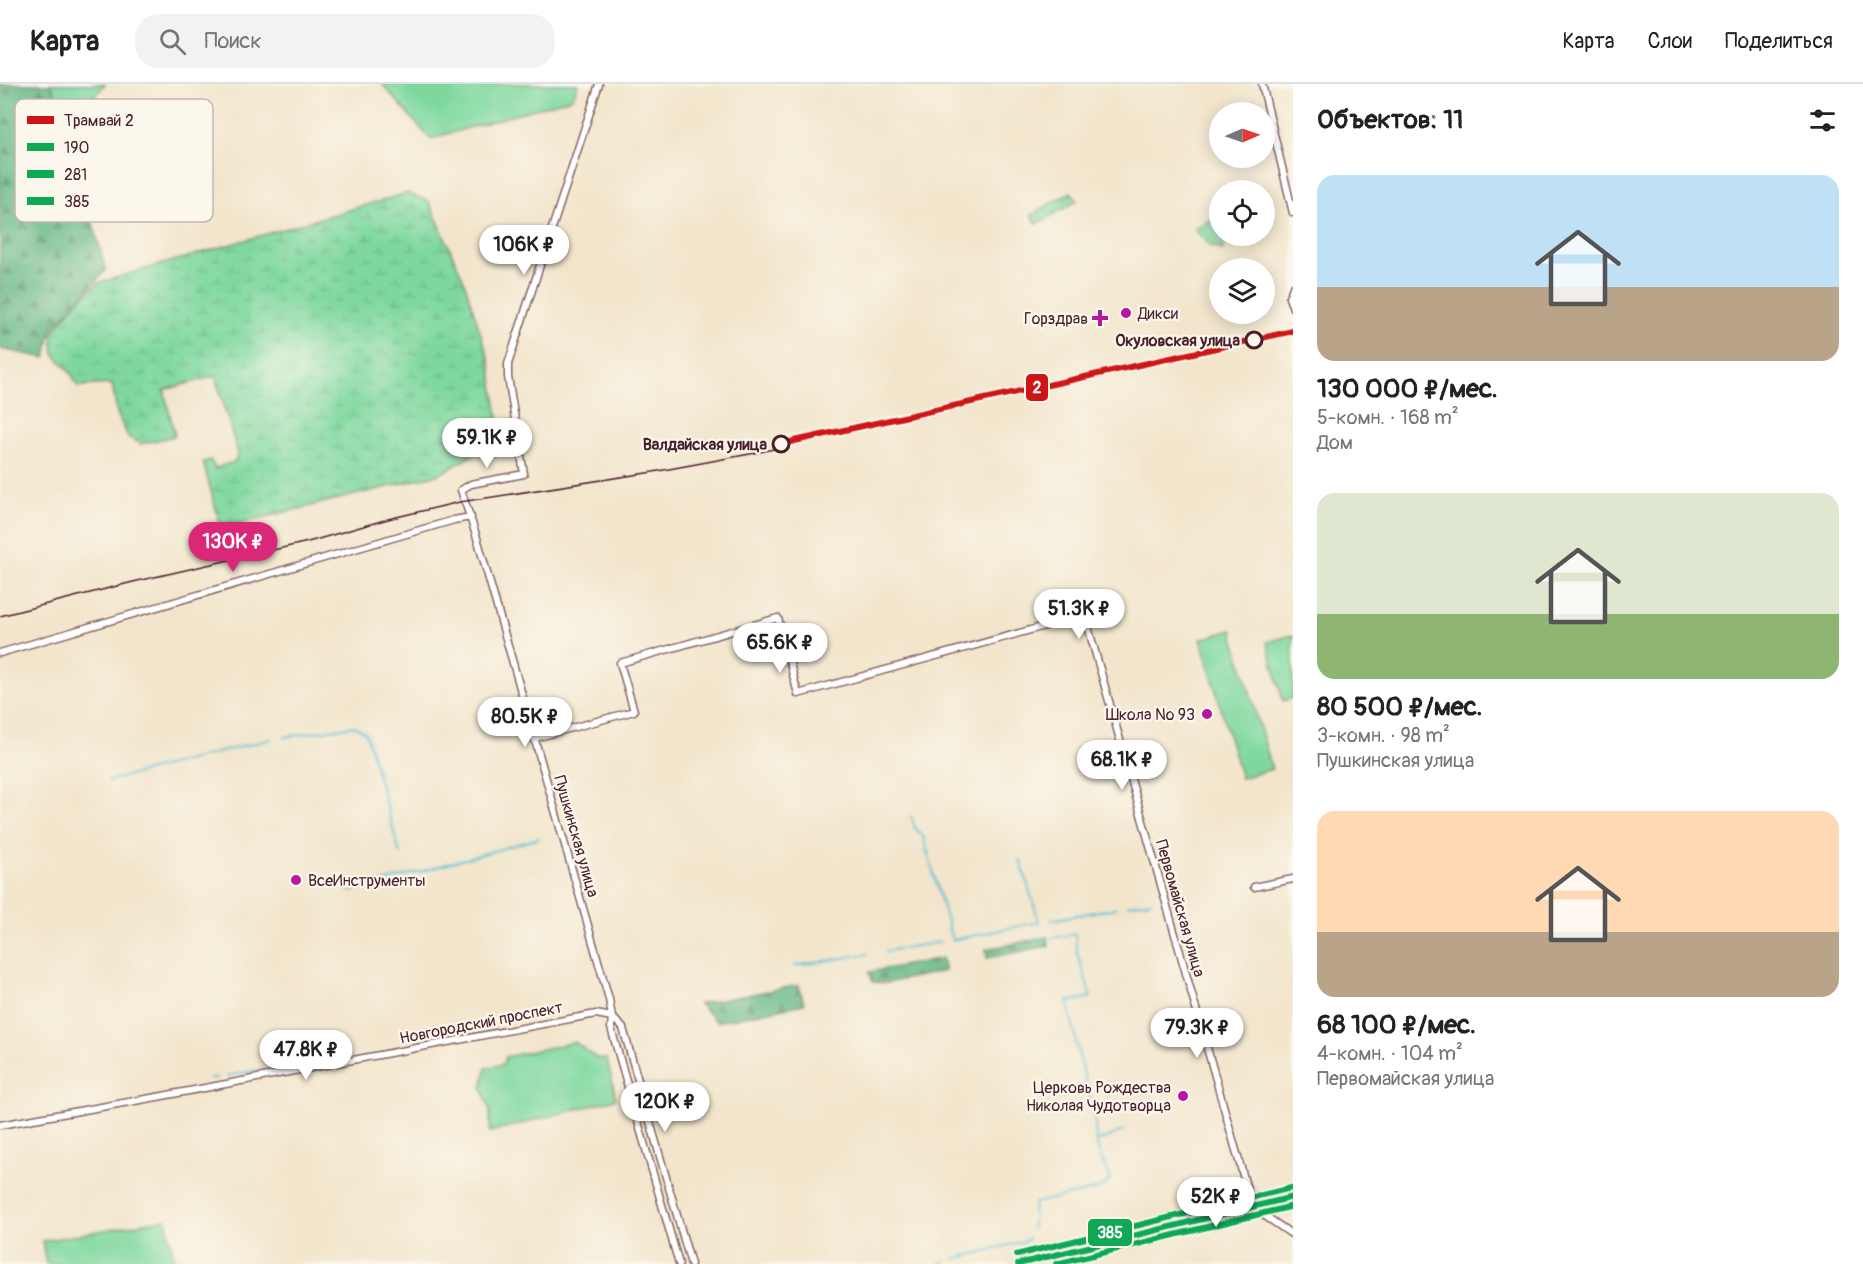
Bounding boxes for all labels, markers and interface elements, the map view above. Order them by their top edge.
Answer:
search box [135,14,555,68]
text: Карта [30,24,99,59]
icon: search [156,25,189,58]
text: Поиск [204,27,262,55]
text: Карта [1562,28,1614,55]
text: Слои [1647,28,1692,55]
text: Поделиться [1725,28,1833,55]
legend [15,99,213,222]
north arrow [1209,102,1275,168]
map controls [1209,102,1275,324]
text: Объектов: 11 [1317,104,1463,136]
icon: filters [1806,104,1839,137]
text: Трамвай 2 [64,111,134,131]
text: 190 [64,138,89,158]
text: 281 [64,165,87,185]
button: locate [1209,180,1275,246]
text: 385 [64,192,90,212]
icon: home [1524,214,1632,322]
pin: 106K ₽ [475,225,573,276]
text: 106K ₽ [493,232,555,257]
button: layers [1209,258,1275,324]
place label: Дикси [1137,304,1178,324]
marker: Дикси [1119,306,1133,320]
place label: Горздрав [1024,309,1088,329]
marker: Горздрав [1093,311,1107,325]
place label: Окуловская улица [1115,331,1241,351]
marker: Окуловская улица [1245,331,1263,349]
line badge: 2 [1025,373,1049,402]
text: 130 000 ₽/мес. [1317,373,1498,405]
text: 2 [1033,378,1042,398]
text: 5-комн. · 168 m² [1317,405,1459,430]
pin: 59.1K ₽ [432,418,542,469]
text: 59.1K ₽ [456,425,518,450]
text: Дом [1317,430,1353,455]
place label: Валдайская улица [643,435,768,455]
marker: Валдайская улица [772,435,790,453]
pin: 130K ₽ [184,522,282,573]
text: 130K ₽ [202,529,264,554]
icon: home [1524,532,1632,640]
pin: 51.3K ₽ [1024,589,1134,640]
text: 51.3K ₽ [1048,596,1110,621]
pin: 65.6K ₽ [725,623,835,674]
text: 65.6K ₽ [747,630,813,655]
text: 80 500 ₽/мес. [1317,691,1483,723]
pin: 80.5K ₽ [470,697,580,748]
text: 80.5K ₽ [491,704,559,729]
place label: Школа № 93 [1106,705,1195,725]
marker: Школа № 93 [1200,707,1214,721]
text: 3-комн. · 98 m² [1317,723,1450,748]
pin: 68.1K ₽ [1067,740,1177,791]
text: 68.1K ₽ [1091,747,1153,772]
text: Пушкинская улица [1317,748,1474,773]
street label: Пушкинская улица [549,773,603,899]
street label: Первомайская улица [1151,837,1209,979]
icon: home [1524,850,1632,958]
place label: ВсеИнструменты [308,871,426,891]
marker: ВсеИнструменты [289,873,303,887]
street label: Новгородский проспект [398,997,564,1049]
pin: 79.3K ₽ [1142,1008,1252,1059]
text: 68 100 ₽/мес. [1317,1009,1476,1041]
text: 79.3K ₽ [1165,1015,1229,1040]
pin: 47.8K ₽ [251,1030,361,1081]
text: 47.8K ₽ [273,1037,339,1062]
text: 4-комн. · 104 m² [1317,1041,1463,1066]
text: Первомайская улица [1317,1066,1494,1091]
place label: Церковь Рождества Николая Чудотворца [1026,1078,1171,1116]
pin: 120K ₽ [616,1082,714,1133]
text: 120K ₽ [634,1089,696,1114]
marker: Церковь Рождества Николая Чудотворца [1176,1089,1190,1103]
pin: 52K ₽ [1174,1177,1258,1228]
text: 52K ₽ [1191,1184,1241,1209]
line badge: 385 [1087,1218,1133,1247]
text: 385 [1097,1223,1123,1243]

